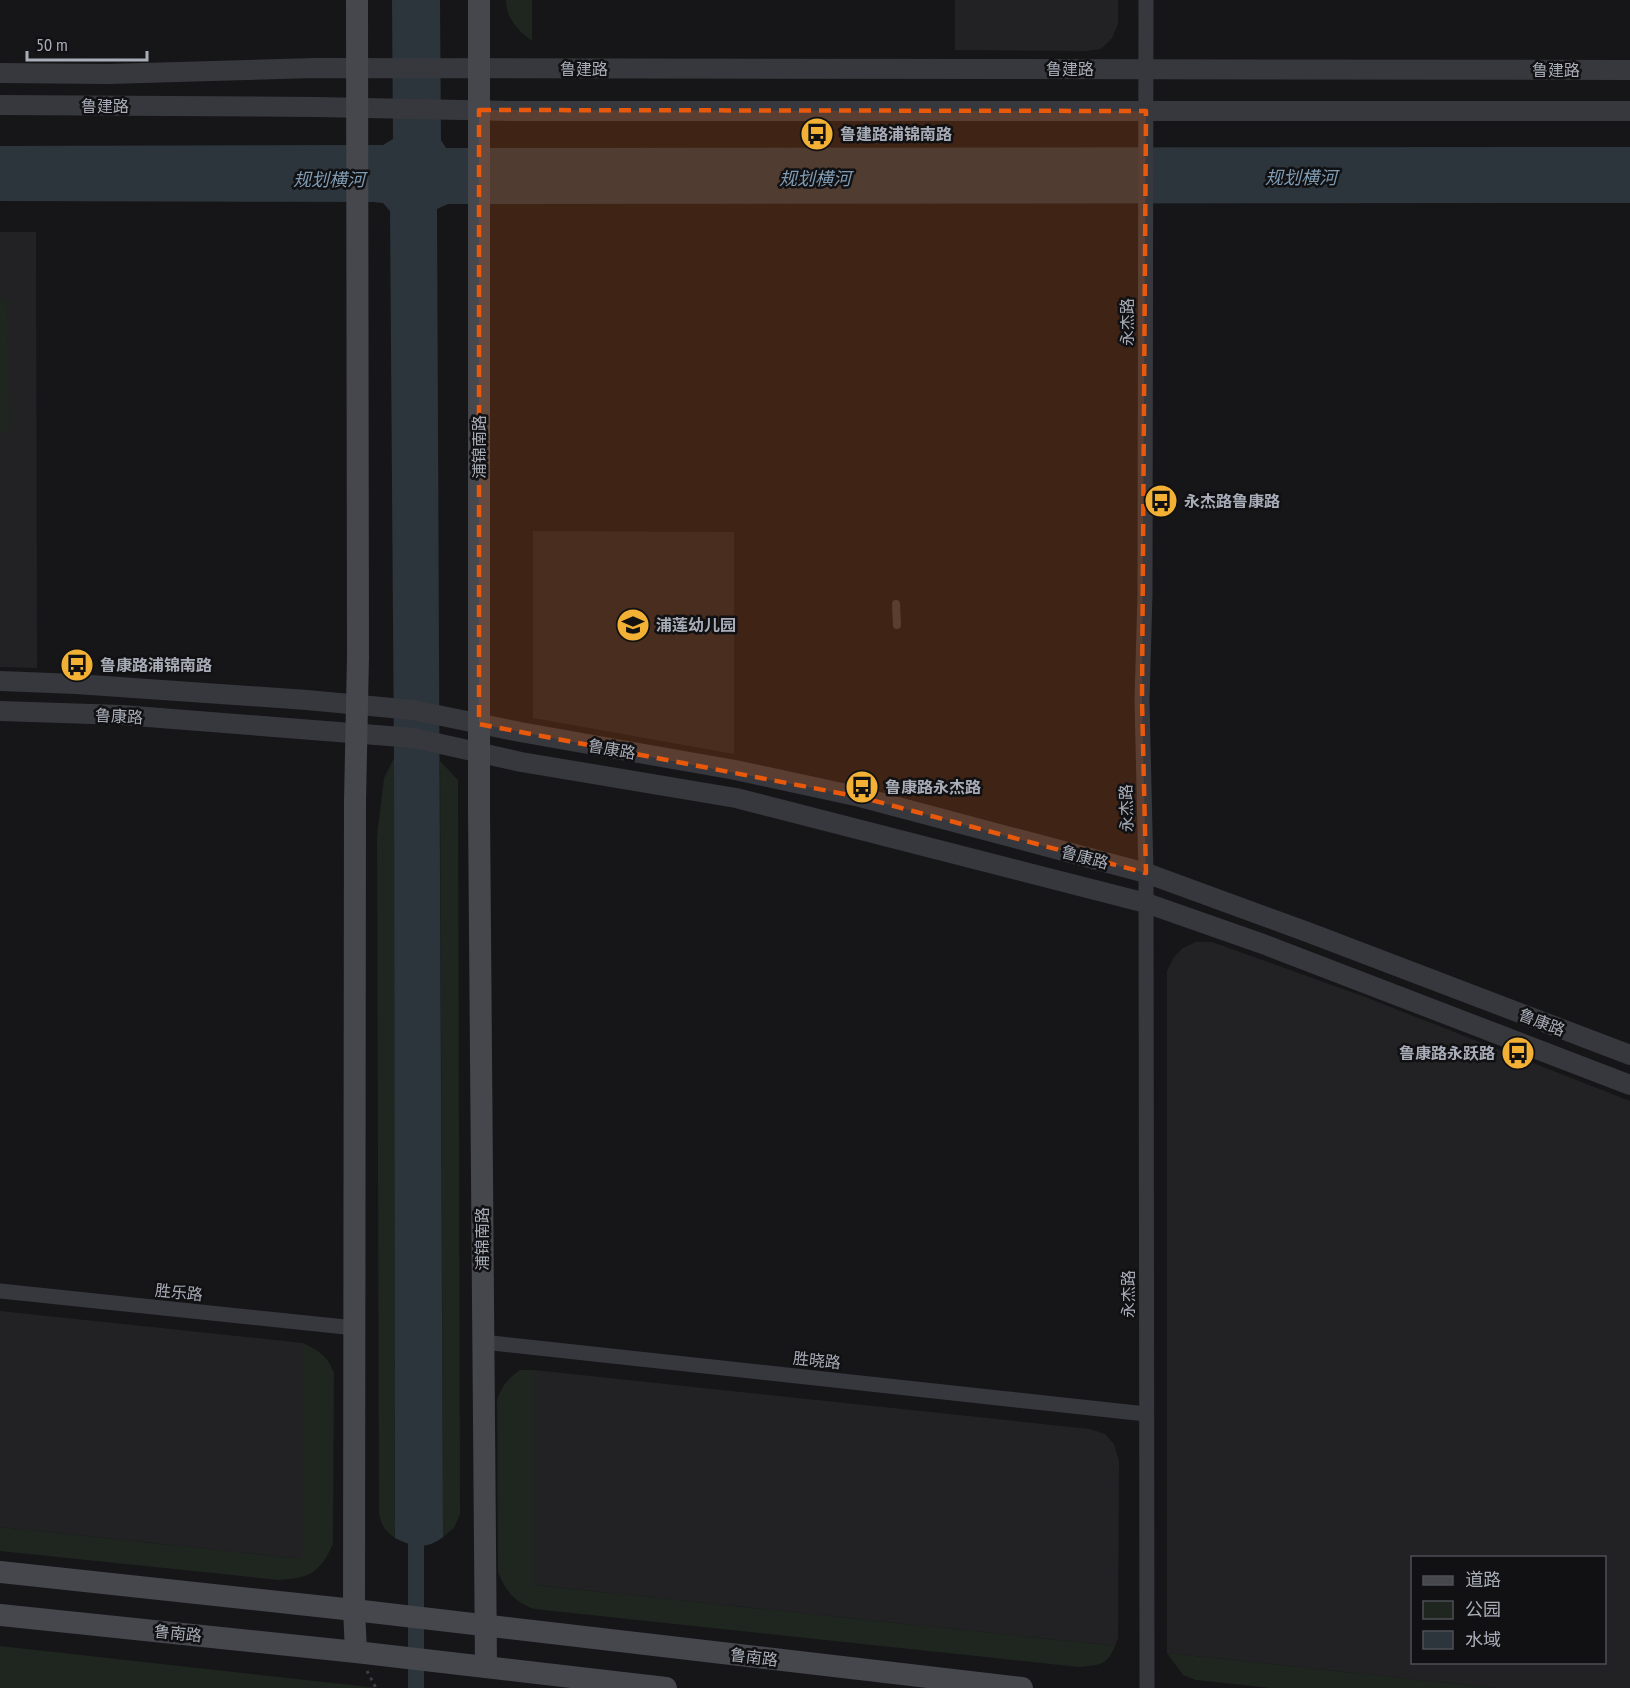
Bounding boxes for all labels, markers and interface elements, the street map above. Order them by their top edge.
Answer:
scale bar [27,24,147,62]
text: 50 m [36,33,68,56]
street label: 鲁建路 [560,59,608,79]
street label: 鲁建路 [1046,59,1094,79]
street label: 鲁建路 [1532,60,1580,80]
street label: 鲁建路 [81,96,129,116]
bus stop icon: 鲁建路浦锦南路 [799,116,835,152]
place label: 鲁建路浦锦南路 [840,124,952,144]
water label: 规划横河 [1265,166,1340,189]
water label: 规划横河 [779,167,854,190]
water label: 规划横河 [293,168,368,191]
street label: 永杰路 [1117,298,1137,346]
street label: 浦锦南路 [469,415,489,479]
bus stop icon: 永杰路鲁康路 [1143,483,1179,519]
place label: 永杰路鲁康路 [1184,491,1280,511]
school or university icon: 浦莲幼儿园 [615,607,651,643]
place label: 浦莲幼儿园 [656,615,736,635]
bus stop icon: 鲁康路浦锦南路 [59,647,95,683]
place label: 鲁康路浦锦南路 [100,655,212,675]
street label: 鲁康路 [95,705,143,727]
street label: 鲁康路 [587,735,637,763]
bus stop icon: 鲁康路永杰路 [844,769,880,805]
place label: 鲁康路永杰路 [885,777,981,797]
street label: 永杰路 [1116,784,1136,832]
street label: 鲁康路 [1059,841,1111,873]
street label: 鲁康路 [1516,1004,1568,1040]
bus stop icon: 鲁康路永跃路 [1500,1035,1536,1071]
place label: 鲁康路永跃路 [1399,1043,1495,1063]
street label: 浦锦南路 [472,1207,492,1271]
street label: 永杰路 [1118,1270,1138,1318]
street label: 胜乐路 [154,1280,204,1304]
street label: 胜晓路 [792,1348,842,1372]
legend [1411,1556,1606,1664]
text: 道路 [1465,1568,1501,1591]
text: 公园 [1465,1598,1501,1621]
street label: 鲁南路 [153,1621,203,1645]
text: 水域 [1465,1628,1501,1651]
street label: 鲁南路 [729,1644,779,1670]

